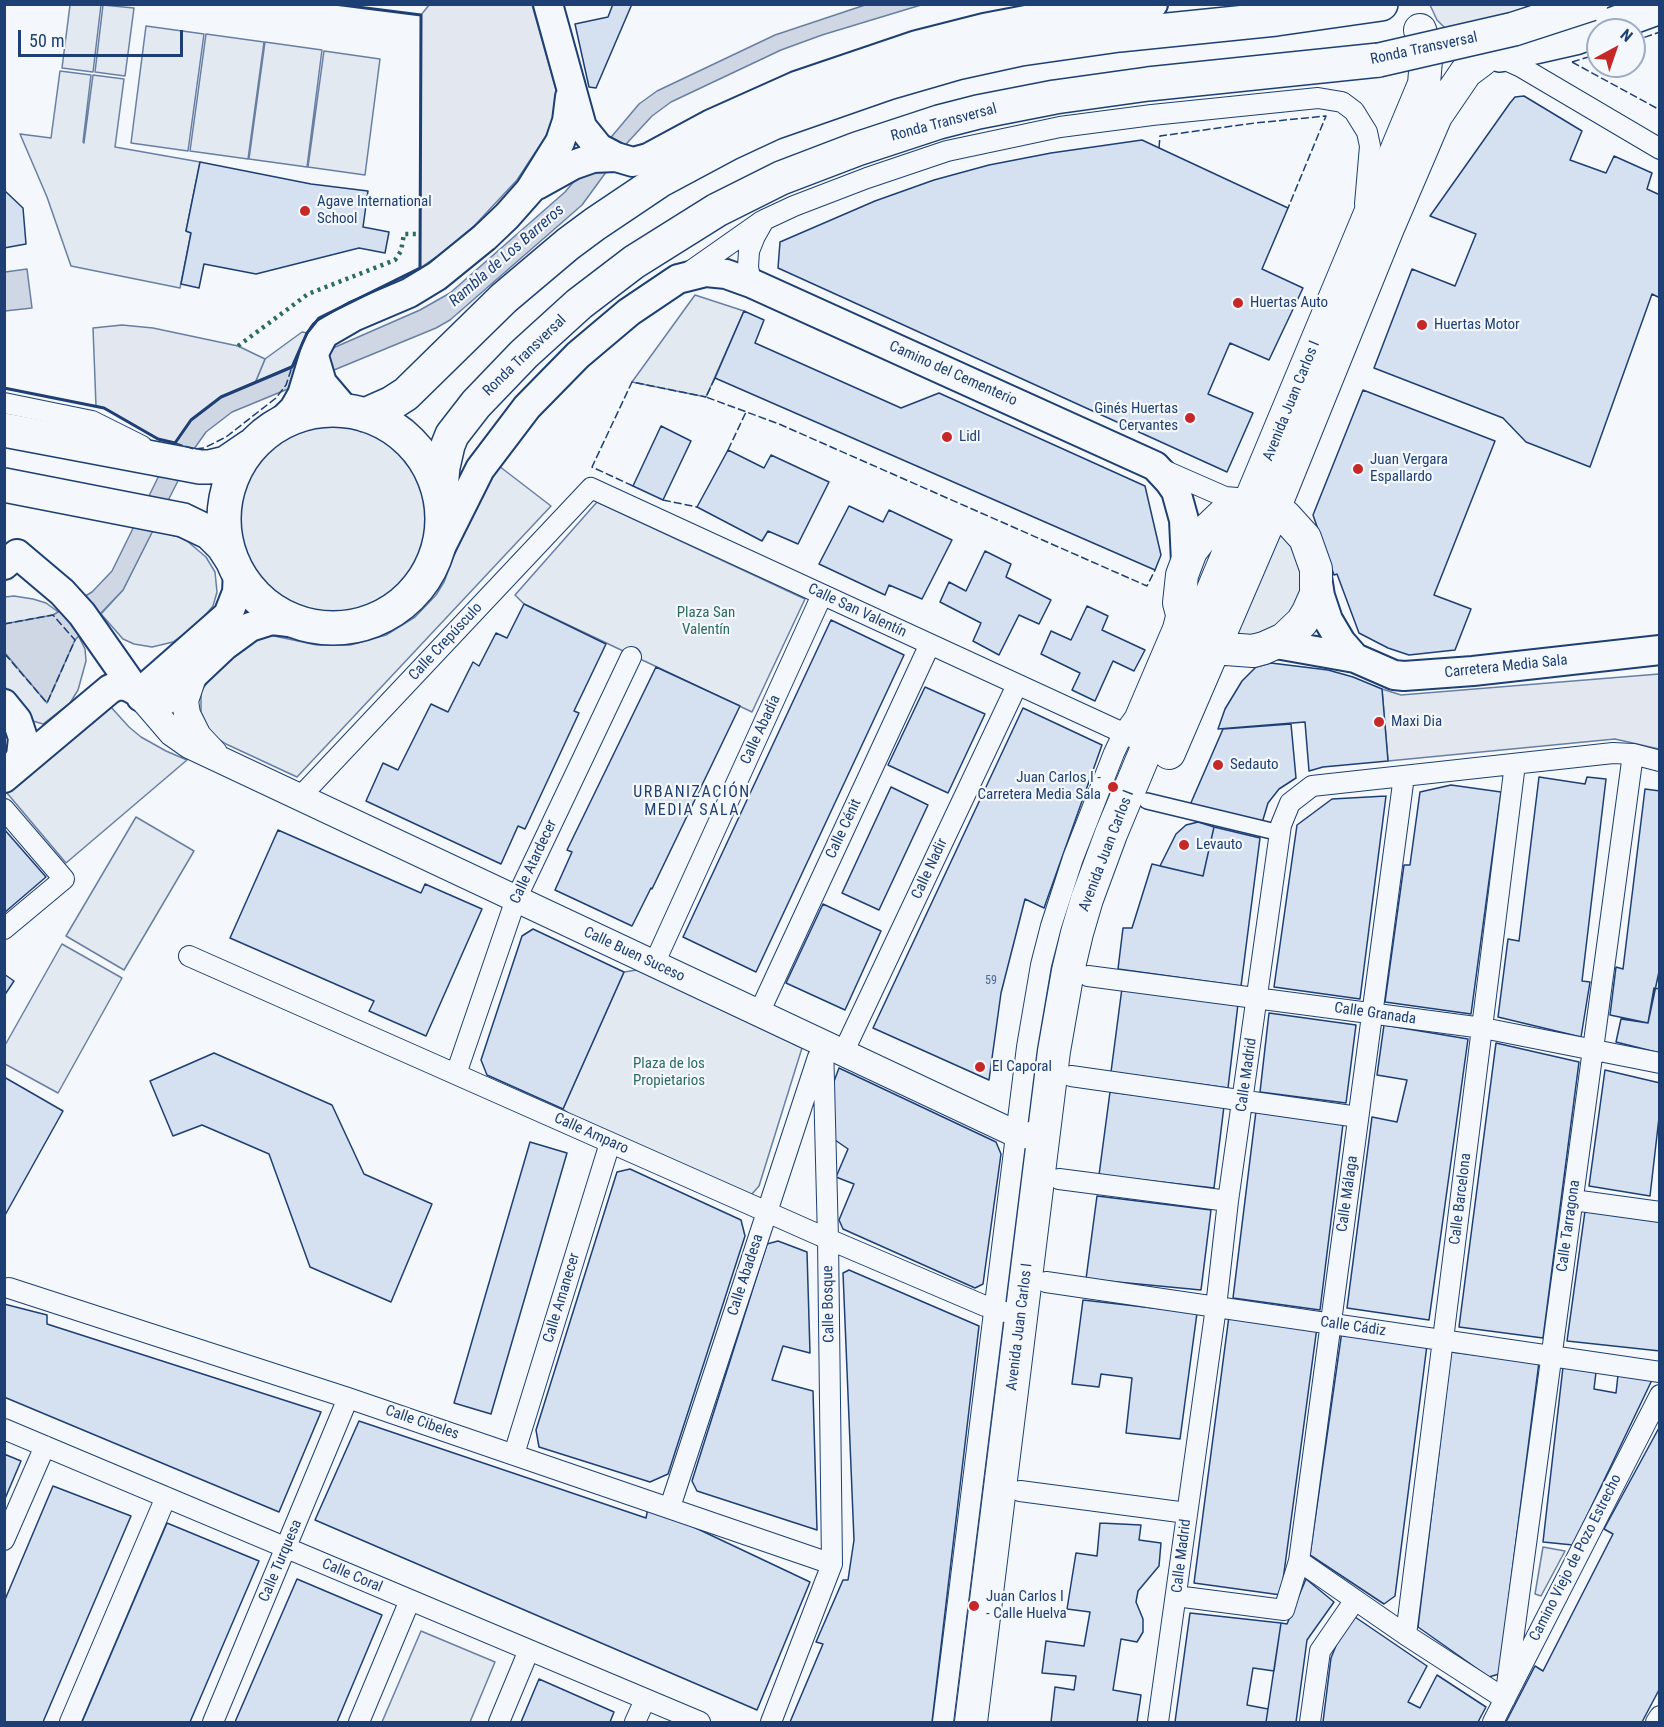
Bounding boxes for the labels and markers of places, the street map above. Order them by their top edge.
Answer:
place label: Agave International School [317,193,432,228]
marker: Agave International School [298,204,312,218]
place label: Huertas Auto [1250,294,1328,312]
marker: Huertas Auto [1231,296,1245,310]
place label: Huertas Motor [1434,316,1520,334]
marker: Huertas Motor [1415,318,1429,332]
place label: Ginés Huertas Cervantes [1094,400,1178,435]
marker: Ginés Huertas Cervantes [1183,411,1197,425]
place label: Lidl [959,428,980,446]
marker: Lidl [940,430,954,444]
place label: Juan Vergara Espallardo [1370,451,1448,486]
marker: Juan Vergara Espallardo [1351,462,1365,476]
place label: Maxi Dia [1391,713,1442,731]
marker: Maxi Dia [1372,715,1386,729]
place label: Sedauto [1230,756,1279,774]
marker: Sedauto [1211,758,1225,772]
place label: Juan Carlos I - Carretera Media Sala [977,769,1101,804]
marker: Juan Carlos I - Carretera Media Sala [1106,780,1120,794]
place label: Levauto [1196,836,1243,854]
marker: Levauto [1177,838,1191,852]
place label: El Caporal [992,1058,1052,1076]
marker: El Caporal [973,1060,987,1074]
place label: Juan Carlos I - Calle Huelva [986,1588,1067,1623]
marker: Juan Carlos I - Calle Huelva [967,1599,981,1613]

